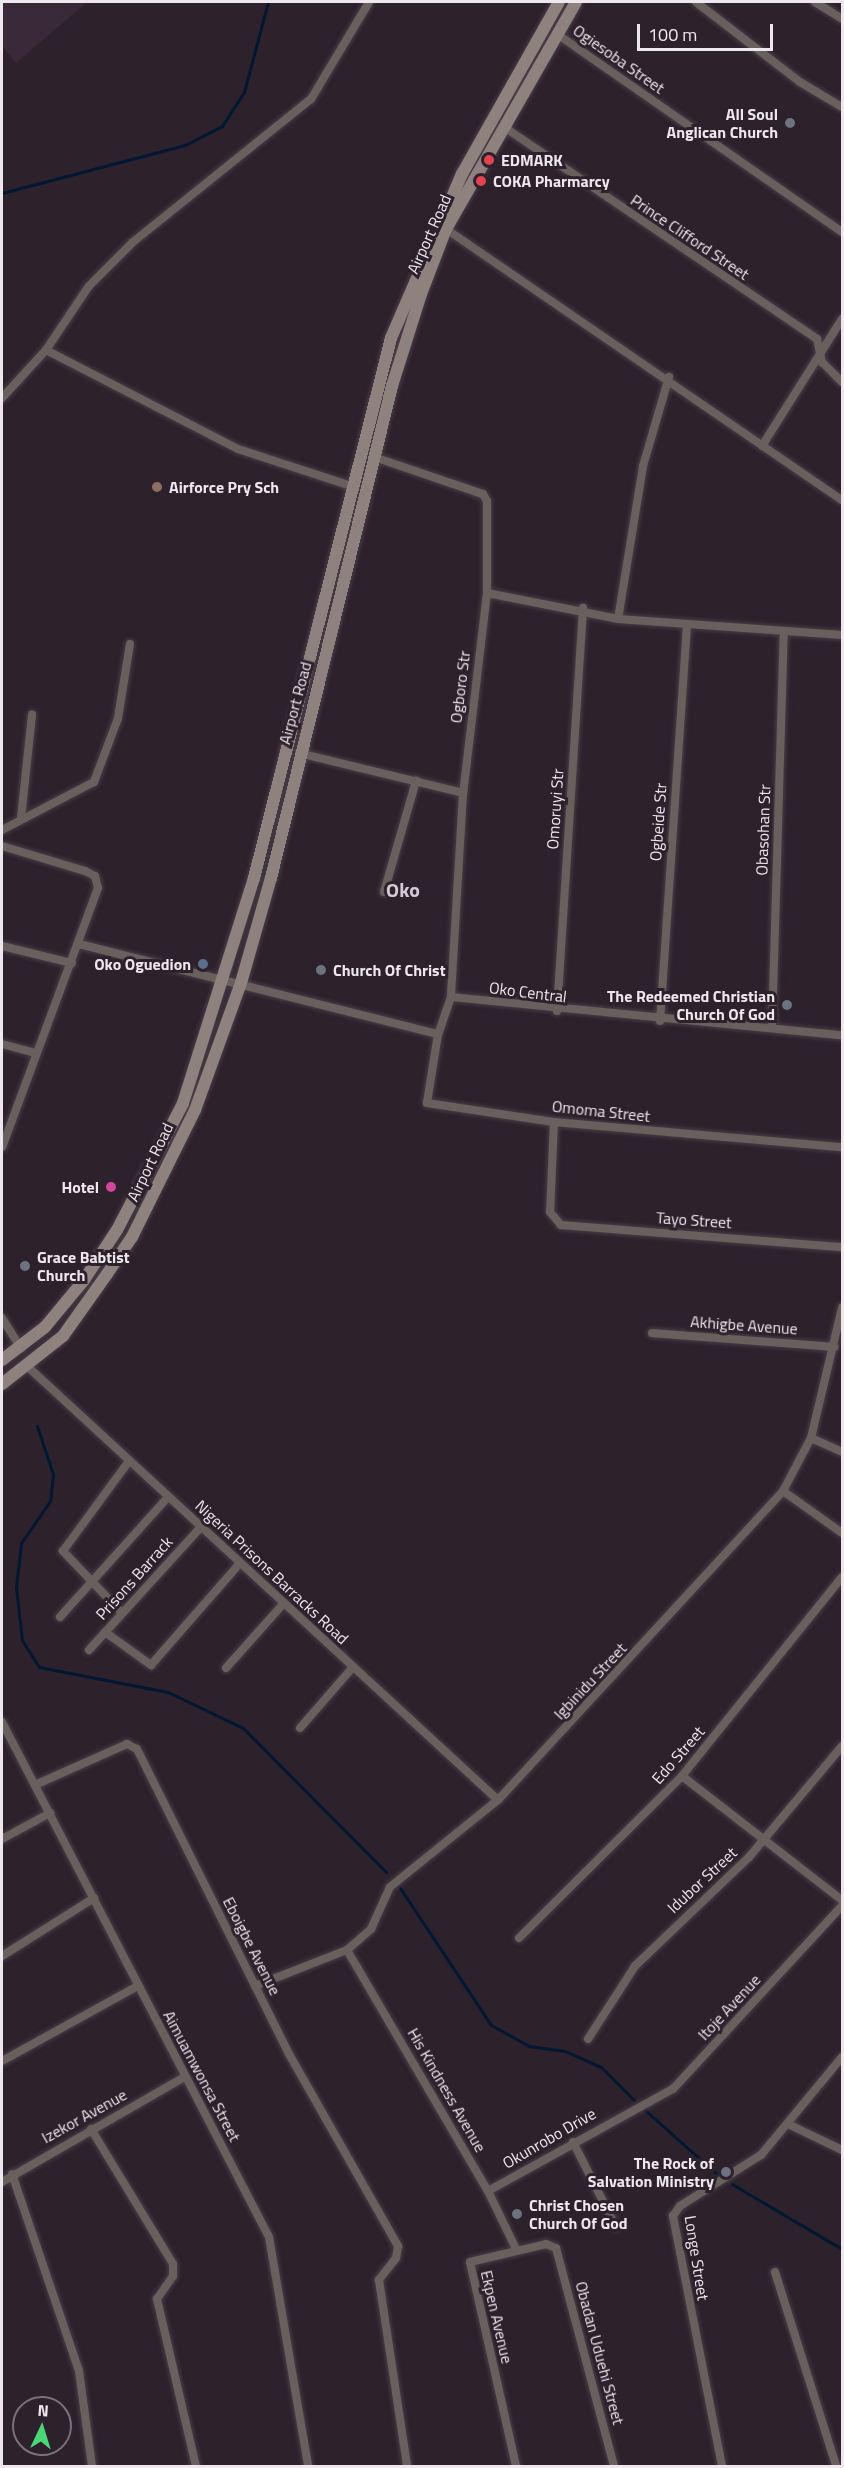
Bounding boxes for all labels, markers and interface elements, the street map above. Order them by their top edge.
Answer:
scale bar [640,12,776,50]
street label: Ogiesoba Street [569,20,669,98]
text: 100 m [648,21,697,48]
place label: All Soul Anglican Church [667,104,778,142]
marker: All Soul Anglican Church [783,116,797,130]
place label: EDMARK [501,150,563,170]
marker: EDMARK [482,153,496,167]
place label: COKA Pharmarcy [493,171,610,191]
marker: COKA Pharmarcy [474,174,488,188]
street label: Prince Clifford Street [627,190,753,284]
street label: Airport Road [403,191,455,277]
place label: Airforce Pry Sch [169,477,279,497]
marker: Airforce Pry Sch [150,480,164,494]
street label: Ogboro Str [446,650,474,724]
street label: Airport Road [275,660,315,746]
street label: Omoruyi Str [543,768,567,850]
street label: Ogbeide Str [646,782,670,862]
street label: Obasohan Str [752,784,774,876]
district label: Oko [386,877,420,901]
place label: Oko Oguedion [94,954,191,974]
marker: Oko Oguedion [196,957,210,971]
place label: Church Of Christ [333,960,445,980]
marker: Church Of Christ [314,963,328,977]
street label: Oko Central [488,978,568,1006]
place label: The Redeemed Christian Church Of God [607,986,775,1024]
marker: The Redeemed Christian Church Of God [780,998,794,1012]
street label: Omoma Street [551,1096,651,1126]
street label: Airport Road [123,1120,177,1204]
place label: Hotel [61,1177,99,1197]
marker: Hotel [104,1180,118,1194]
street label: Tayo Street [656,1208,732,1232]
place label: Grace Babtist Church [37,1247,130,1285]
marker: Grace Babtist Church [18,1259,32,1273]
street label: Akhigbe Avenue [690,1312,798,1338]
street label: Nigeria Prisons Barracks Road [191,1496,353,1648]
street label: Prisons Barrack [92,1532,176,1624]
street label: Igbinidu Street [550,1639,630,1723]
street label: Edo Street [648,1722,708,1788]
street label: Idubor Street [663,1843,741,1917]
street label: Eboigbe Avenue [219,1894,285,1998]
street label: Itoje Avenue [694,1970,764,2044]
street label: Aimuamwonsa Street [159,2007,245,2145]
street label: His Kindness Avenue [404,2025,490,2155]
street label: Izekor Avenue [38,2085,130,2147]
street label: Okunrobo Drive [499,2104,599,2172]
place label: The Rock of Salvation Ministry [588,2153,714,2191]
marker: The Rock of Salvation Ministry [719,2165,733,2179]
place label: Christ Chosen Church Of God [529,2195,628,2233]
marker: Christ Chosen Church Of God [510,2207,524,2221]
street label: Longe Street [681,2214,713,2302]
street label: Ekpen Avenue [477,2268,517,2366]
street label: Obadan Uduehi Street [572,2279,628,2427]
north arrow [12,2396,72,2456]
text: N [37,2398,49,2422]

